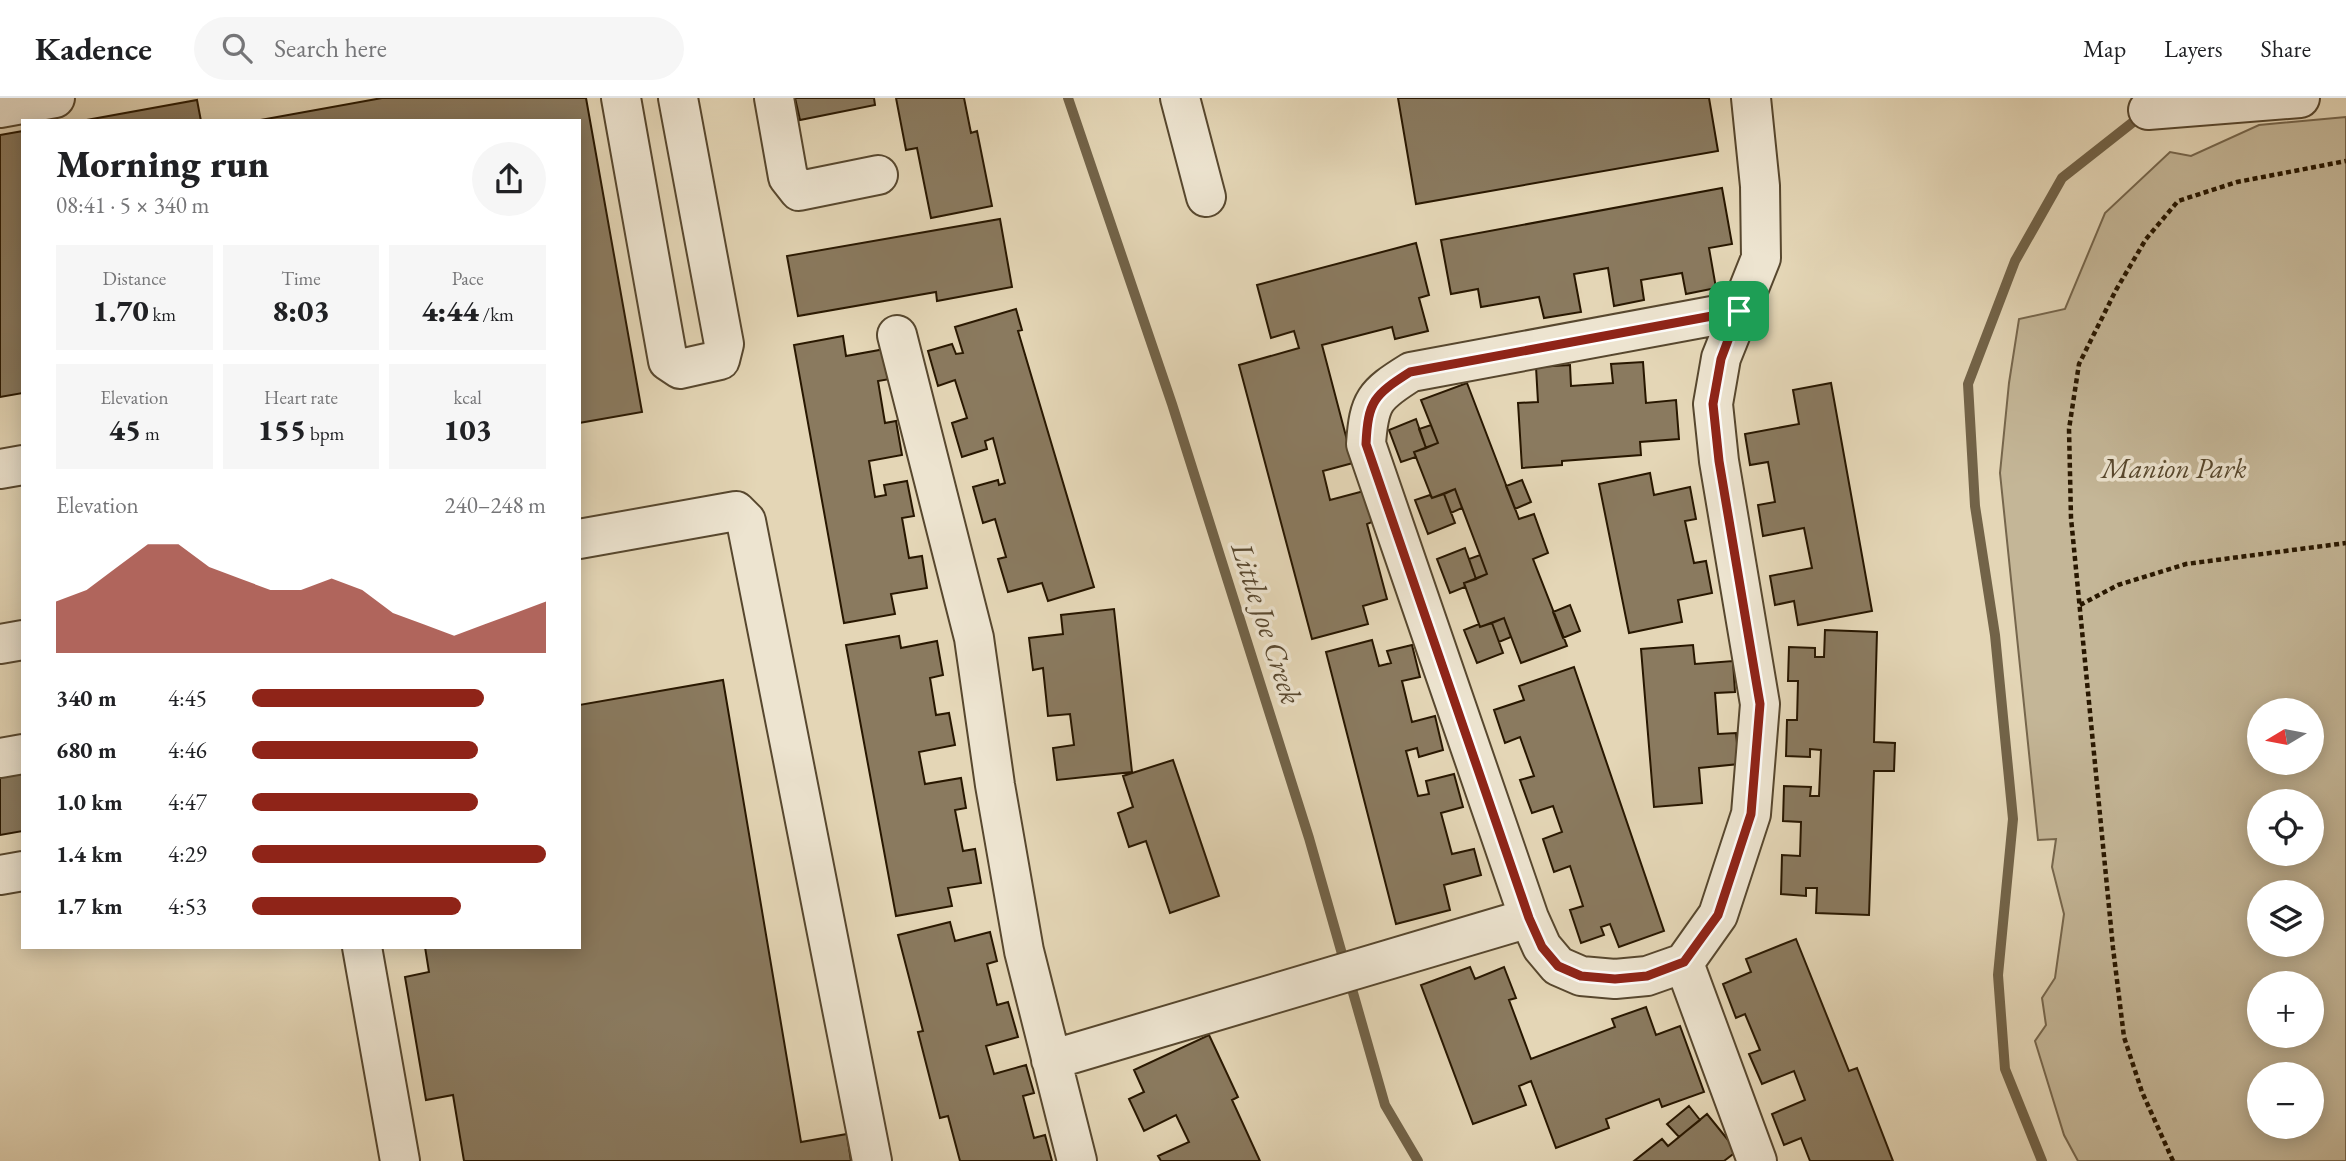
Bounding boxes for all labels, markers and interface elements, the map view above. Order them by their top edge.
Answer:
search box [194,17,684,80]
text: Kadence [35,27,152,70]
icon: search [218,29,256,67]
text: Search here [274,31,387,65]
text: Map [2083,33,2126,64]
text: Layers [2164,33,2223,64]
text: Share [2261,33,2311,64]
text: Morning run [56,139,269,188]
button: share [472,142,546,216]
text: 08:41 · 5 × 340 m [56,190,209,220]
text: Distance [103,266,166,291]
text: Time [281,266,321,291]
text: Pace [452,266,484,291]
pin [1709,281,1769,341]
text: 1.70 [93,291,149,330]
text: 8:03 [272,291,330,330]
text: 4:44 [421,291,479,330]
icon: arrive [1720,292,1758,330]
text: km [149,302,176,327]
text: /km [479,302,514,327]
text: Elevation [100,385,169,410]
text: Heart rate [264,385,338,410]
text: kcal [453,385,482,410]
text: 45 [109,410,141,449]
text: 155 [258,410,306,449]
text: 103 [443,410,492,449]
text: m [141,421,160,446]
text: bpm [306,421,344,446]
park label: Manion Park [2099,450,2247,486]
text: Elevation [56,490,139,520]
text: 240–248 m [445,490,546,520]
water label: Little Joe Creek [1222,536,1312,709]
text: 340 m [56,683,117,713]
text: 4:45 [168,683,207,713]
north arrow [2247,698,2324,775]
map controls [2247,698,2324,1139]
text: 680 m [56,735,117,765]
text: 4:46 [168,735,207,765]
text: 1.0 km [56,787,123,817]
text: 4:47 [168,787,207,817]
button: locate [2247,789,2324,866]
text: 1.4 km [56,839,123,869]
text: 4:29 [168,839,207,869]
button: layers [2247,880,2324,957]
text: 1.7 km [56,891,123,921]
text: 4:53 [168,891,207,921]
button: + [2247,971,2324,1048]
button: − [2247,1062,2324,1139]

